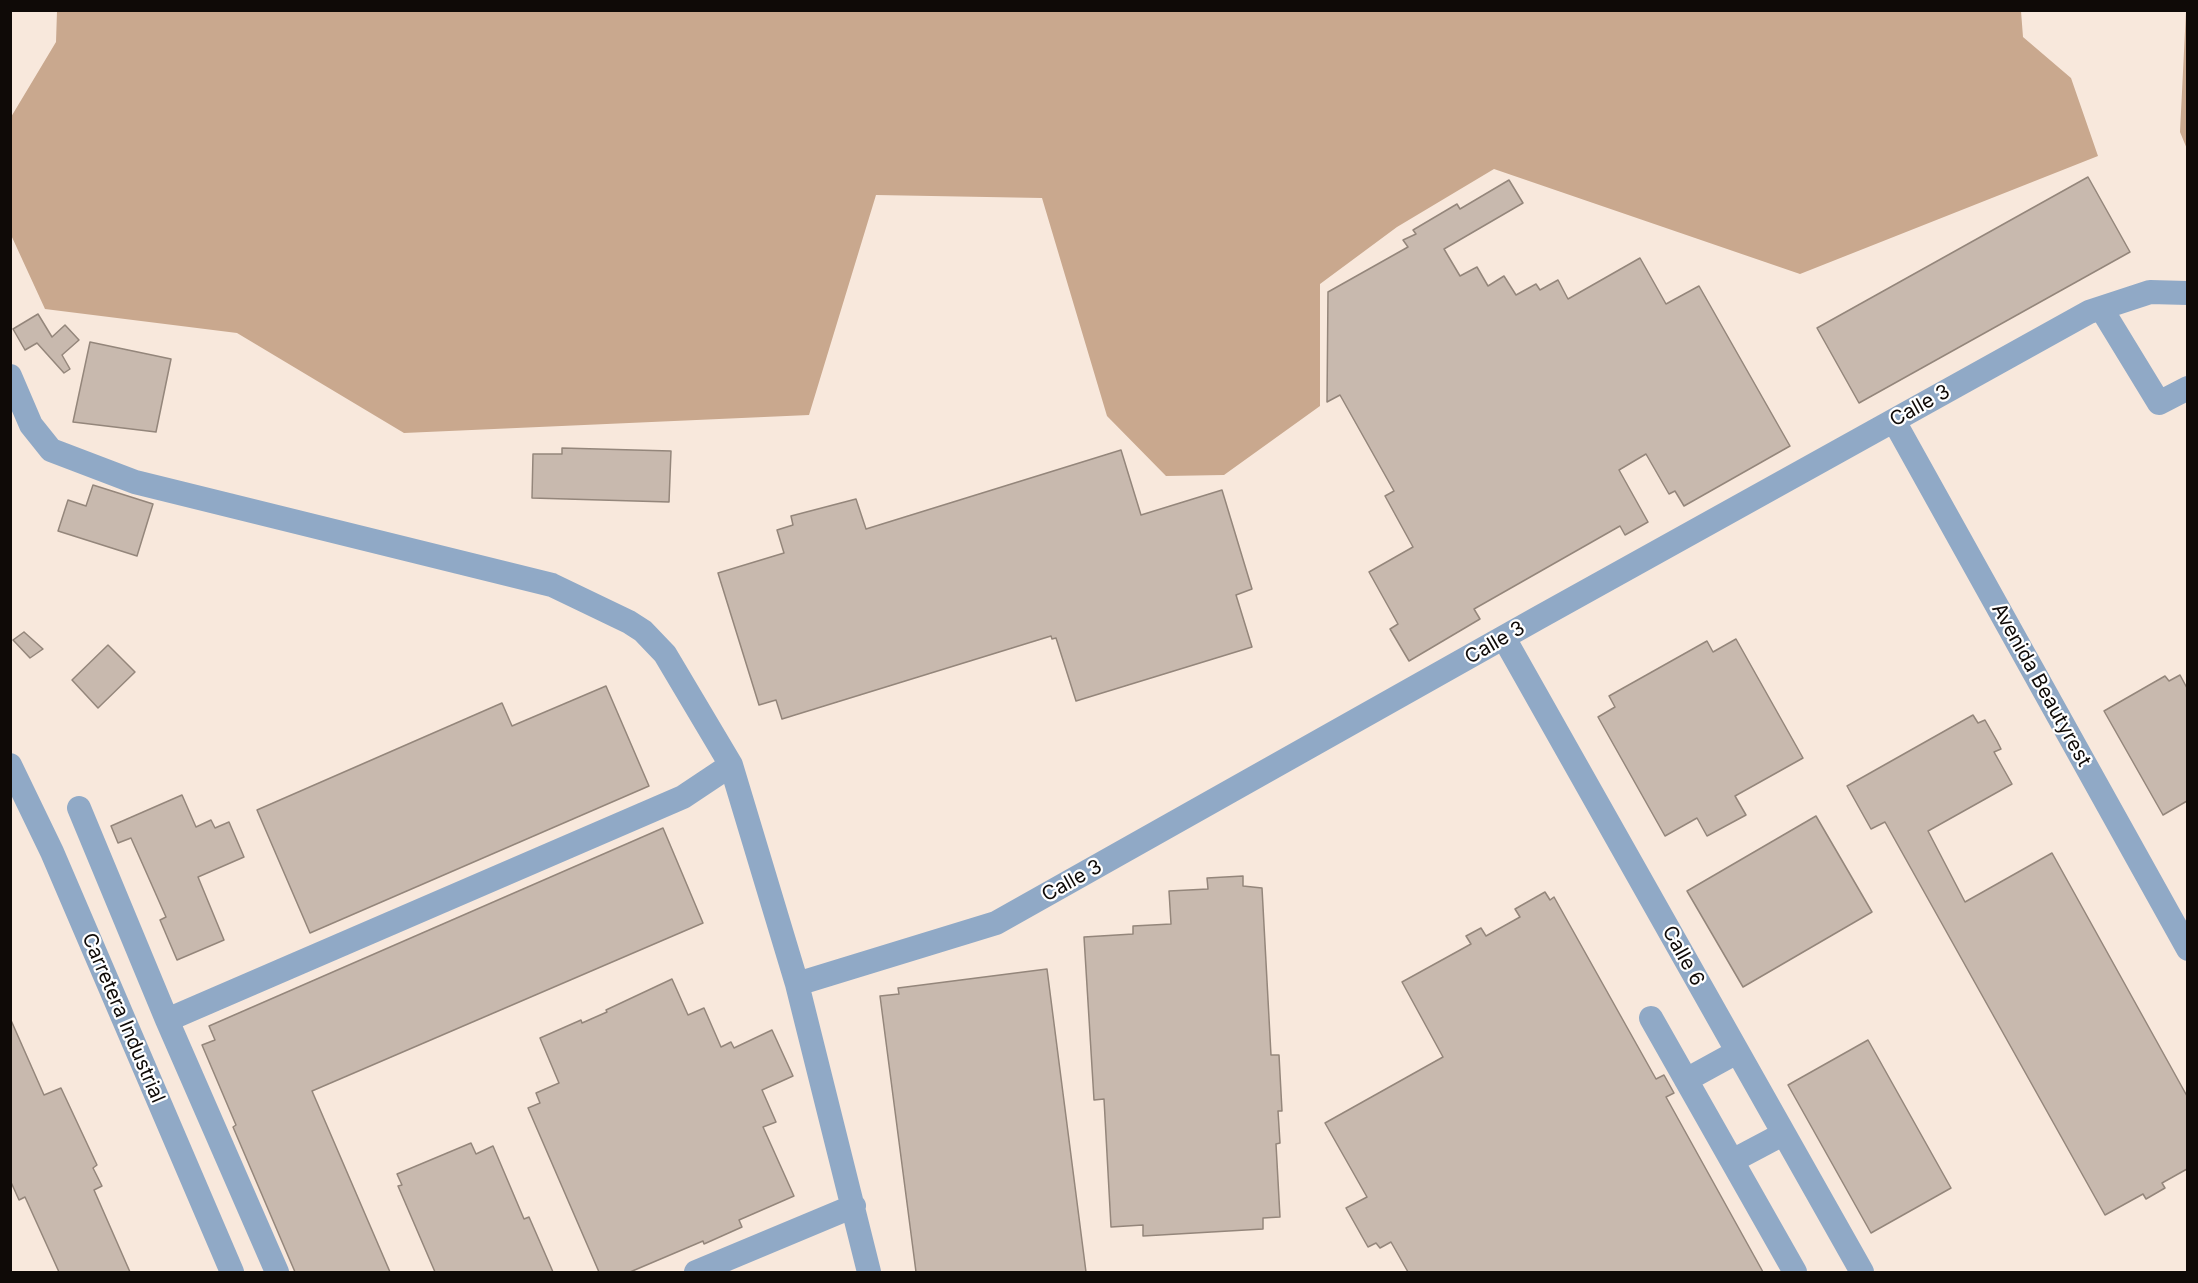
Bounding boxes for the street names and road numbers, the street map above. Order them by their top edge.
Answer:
street label: Calle 3 [1886,380,1954,432]
street label: Avenida Beautyrest [1986,599,2096,771]
street label: Calle 3 [1461,616,1529,670]
street label: Calle 3 [1038,855,1106,907]
street label: Calle 6 [1657,922,1709,990]
street label: Carretera Industrial [76,930,170,1106]

